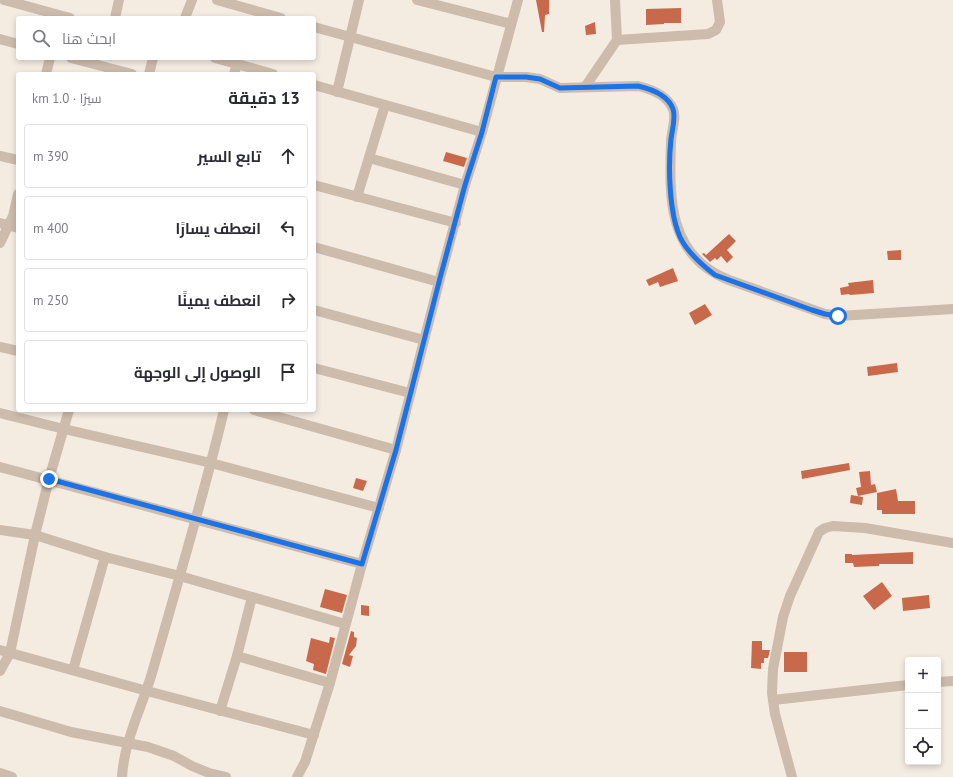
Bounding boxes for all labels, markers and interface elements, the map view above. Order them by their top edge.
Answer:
search box [16,16,316,60]
icon: search [30,27,52,49]
text: ابحث هنا [62,29,116,48]
text: 13 دقيقة [228,87,300,109]
text: سيرًا · 1.0 km [32,90,102,107]
icon: ahead [277,145,299,167]
text: تابع السير [198,147,261,166]
text: 390 m [33,148,68,165]
icon: left [277,217,299,239]
text: انعطف يسارًا [175,219,261,238]
text: 400 m [33,220,68,237]
icon: right [277,289,299,311]
text: انعطف يمينًا [177,291,261,310]
text: 250 m [33,292,68,309]
route start [829,307,847,325]
icon: arrive [277,361,299,383]
text: الوصول إلى الوجهة [134,363,261,382]
route end [40,470,58,488]
map controls [905,657,941,765]
button: + [905,657,941,693]
button: − [905,693,941,729]
button: locate [905,729,941,765]

